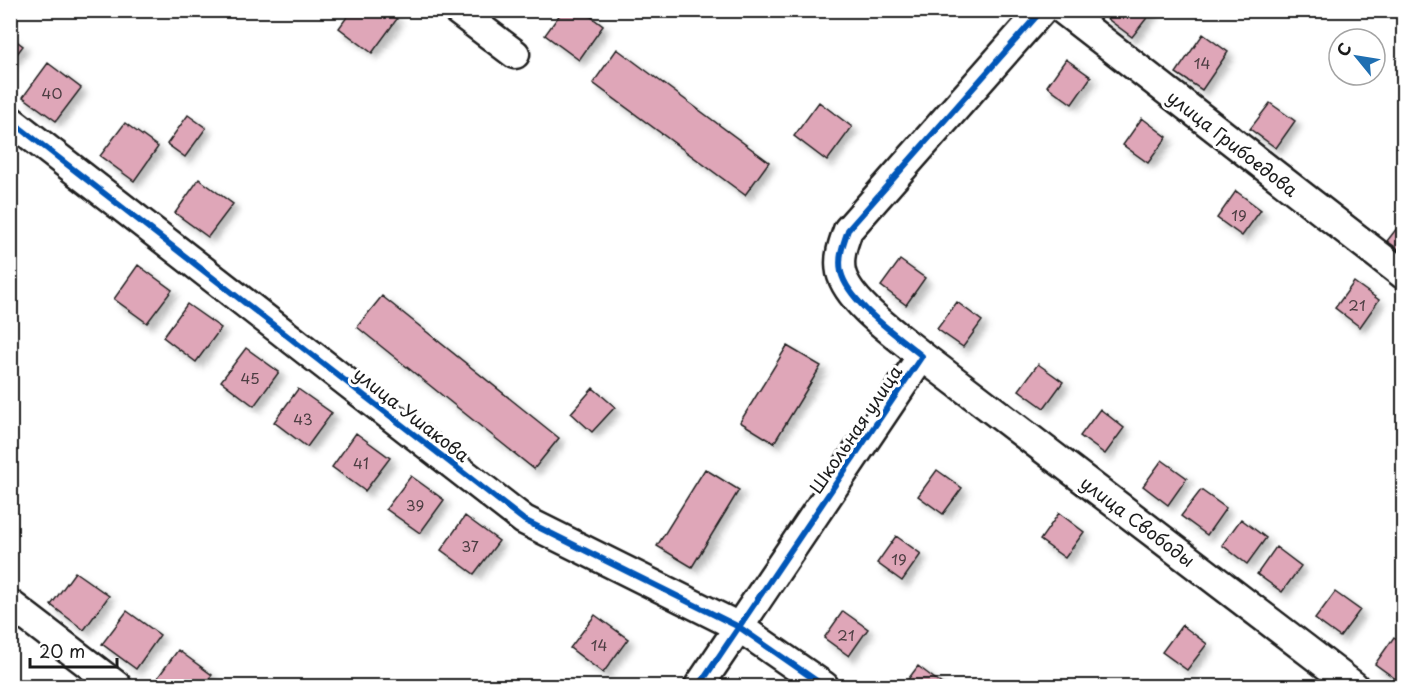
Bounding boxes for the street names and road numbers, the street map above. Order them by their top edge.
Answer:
street label: улица Грибоедова [1162,83,1305,203]
street label: Школьная улица [802,359,908,499]
street label: улица Ушакова [348,360,476,468]
street label: улица Свободы [1075,469,1201,573]

